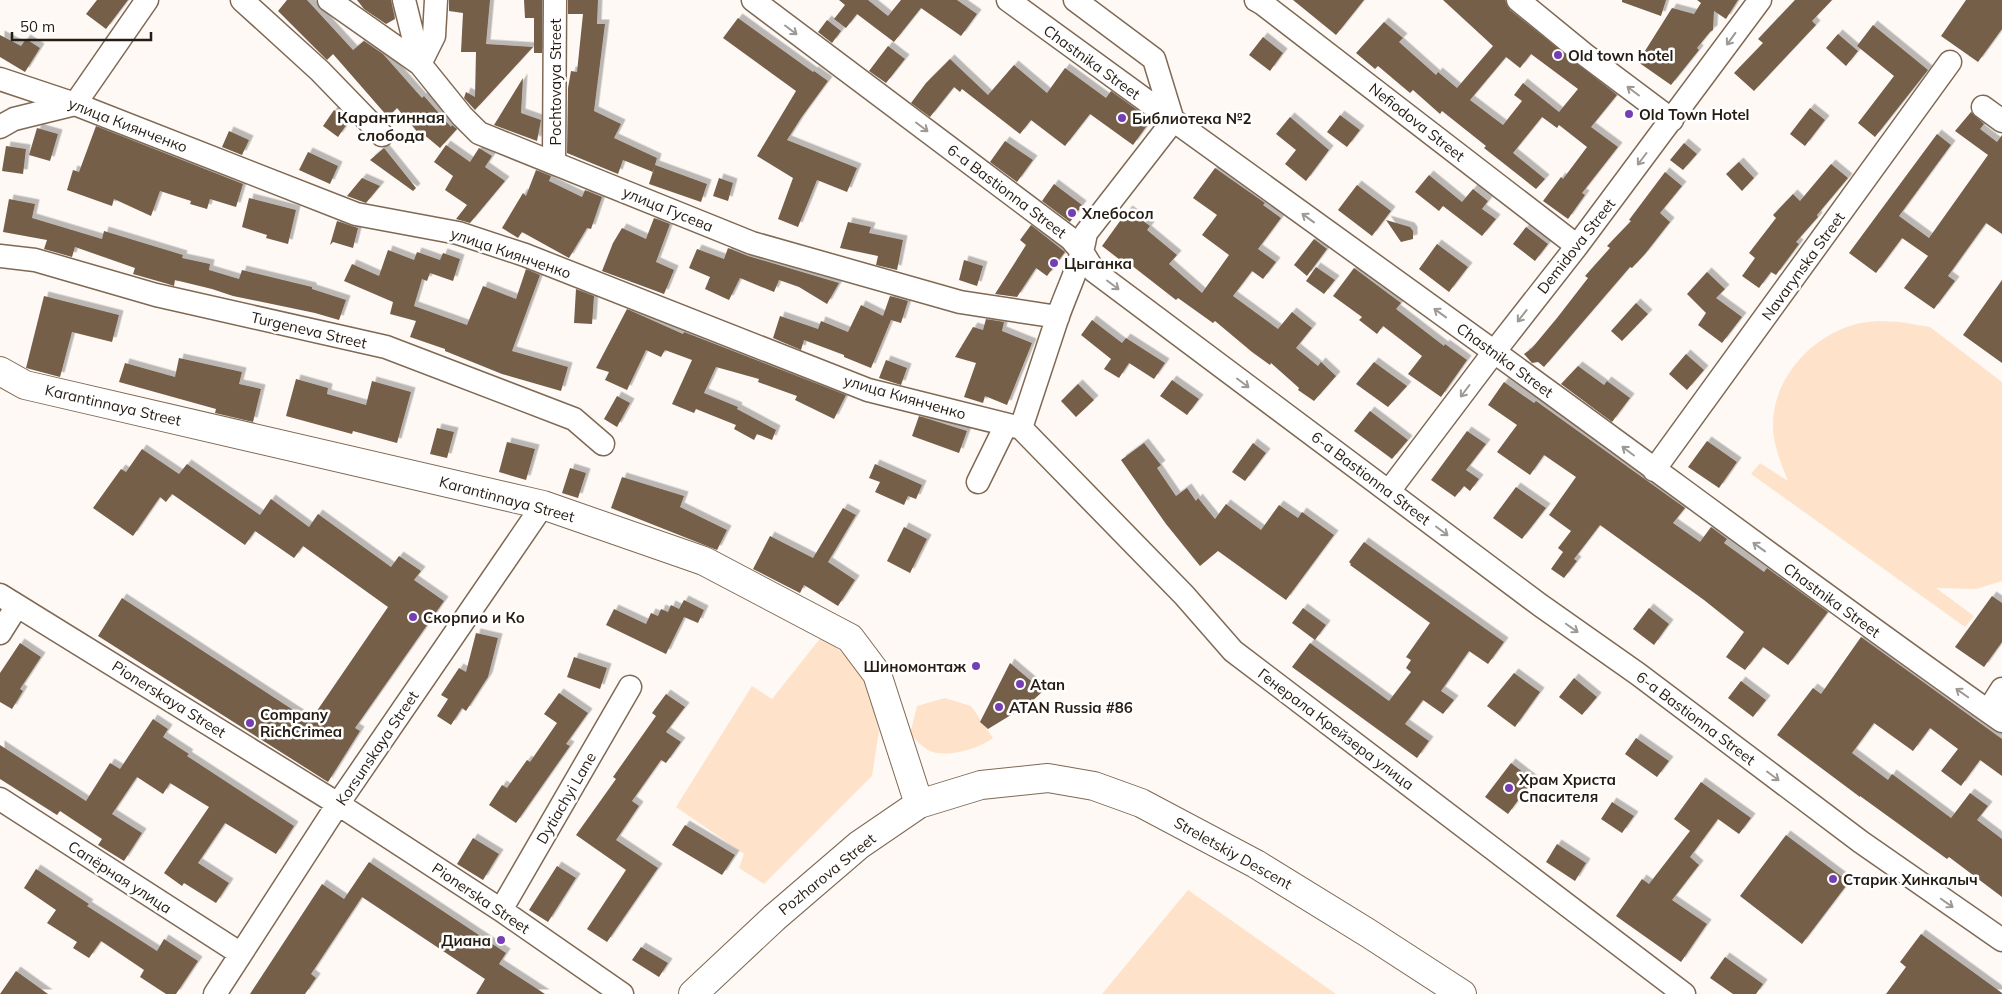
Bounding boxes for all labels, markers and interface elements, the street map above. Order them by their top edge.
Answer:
scale bar [12,10,151,42]
text: 50 m [20,17,55,36]
street label: Pochtovaya Street [546,19,565,145]
street label: Chastnika Street [1040,20,1144,104]
one-way arrow [784,25,798,35]
one-way arrow [1726,32,1736,46]
place label: Old town hotel [1568,46,1673,65]
marker: Old town hotel [1552,49,1564,61]
street label: Nefiodova Street [1365,79,1469,165]
one-way arrow [1627,85,1640,96]
street label: улица Киянченко [66,94,190,156]
place label: Old Town Hotel [1639,105,1750,124]
district label: Карантинная слобода [337,107,445,145]
marker: Old Town Hotel [1623,108,1635,120]
place label: Библиотека №2 [1132,109,1252,128]
marker: Библиотека №2 [1116,112,1128,124]
one-way arrow [915,122,929,132]
street label: 6-a Bastionna Street [944,140,1070,242]
one-way arrow [1637,152,1648,165]
street label: улица Гусева [620,182,716,236]
street label: Demidova Street [1533,195,1619,297]
place label: Хлебосол [1081,204,1154,223]
marker: Хлебосол [1066,207,1078,219]
street label: Navarynska Street [1757,208,1849,324]
one-way arrow [1301,213,1315,223]
street label: улица Киянченко [448,223,574,283]
place label: Цыганка [1064,254,1132,273]
marker: Цыганка [1048,257,1060,269]
one-way arrow [1106,280,1119,291]
street label: Turgeneva Street [249,307,369,353]
one-way arrow [1433,308,1447,318]
one-way arrow [1517,309,1528,322]
street label: Chastnika Street [1453,318,1557,402]
street label: улица Киянченко [842,370,968,424]
one-way arrow [1236,377,1249,388]
street label: Karantinnaya Street [43,380,183,430]
one-way arrow [1459,384,1470,397]
street label: 6-a Bastionna Street [1308,427,1434,529]
one-way arrow [1621,446,1635,456]
street label: Karantinnaya Street [437,472,577,526]
one-way arrow [1435,526,1449,536]
one-way arrow [1752,542,1766,552]
street label: Chastnika Street [1780,558,1884,642]
place label: Скорпио и Ко [423,608,525,627]
marker: Скорпио и Ко [407,611,419,623]
one-way arrow [1565,623,1579,633]
street label: Pionerskaya Street [109,656,229,742]
place label: Шиномонтаж [864,657,966,676]
marker: Шиномонтаж [970,660,982,672]
street label: Генерала Крейзера улица [1254,664,1418,794]
street label: 6-a Bastionna Street [1633,667,1759,769]
place label: Atan [1030,675,1065,694]
marker: Atan [1014,678,1026,690]
street label: Korsunskaya Street [332,687,422,809]
one-way arrow [1956,687,1969,698]
place label: ATAN Russia #86 [1009,698,1133,717]
marker: ATAN Russia #86 [993,701,1005,713]
place label: Company RichCrimea [260,705,342,741]
marker: Company RichCrimea [244,717,256,729]
street label: Dytiachyi Lane [532,749,600,847]
place label: Храм Христа Спасителя [1518,770,1616,806]
one-way arrow [1766,771,1779,782]
marker: Храм Христа Спасителя [1503,782,1515,794]
street label: Streletskiy Descent [1171,813,1295,893]
street label: Pozharova Street [775,829,879,919]
street label: Сапёрная улица [65,836,175,918]
street label: Pionerska Street [429,858,533,938]
place label: Старик Хинкалыч [1843,870,1978,889]
marker: Старик Хинкалыч [1827,873,1839,885]
one-way arrow [1940,898,1954,908]
place label: Диана [441,931,491,950]
marker: Диана [495,934,507,946]

